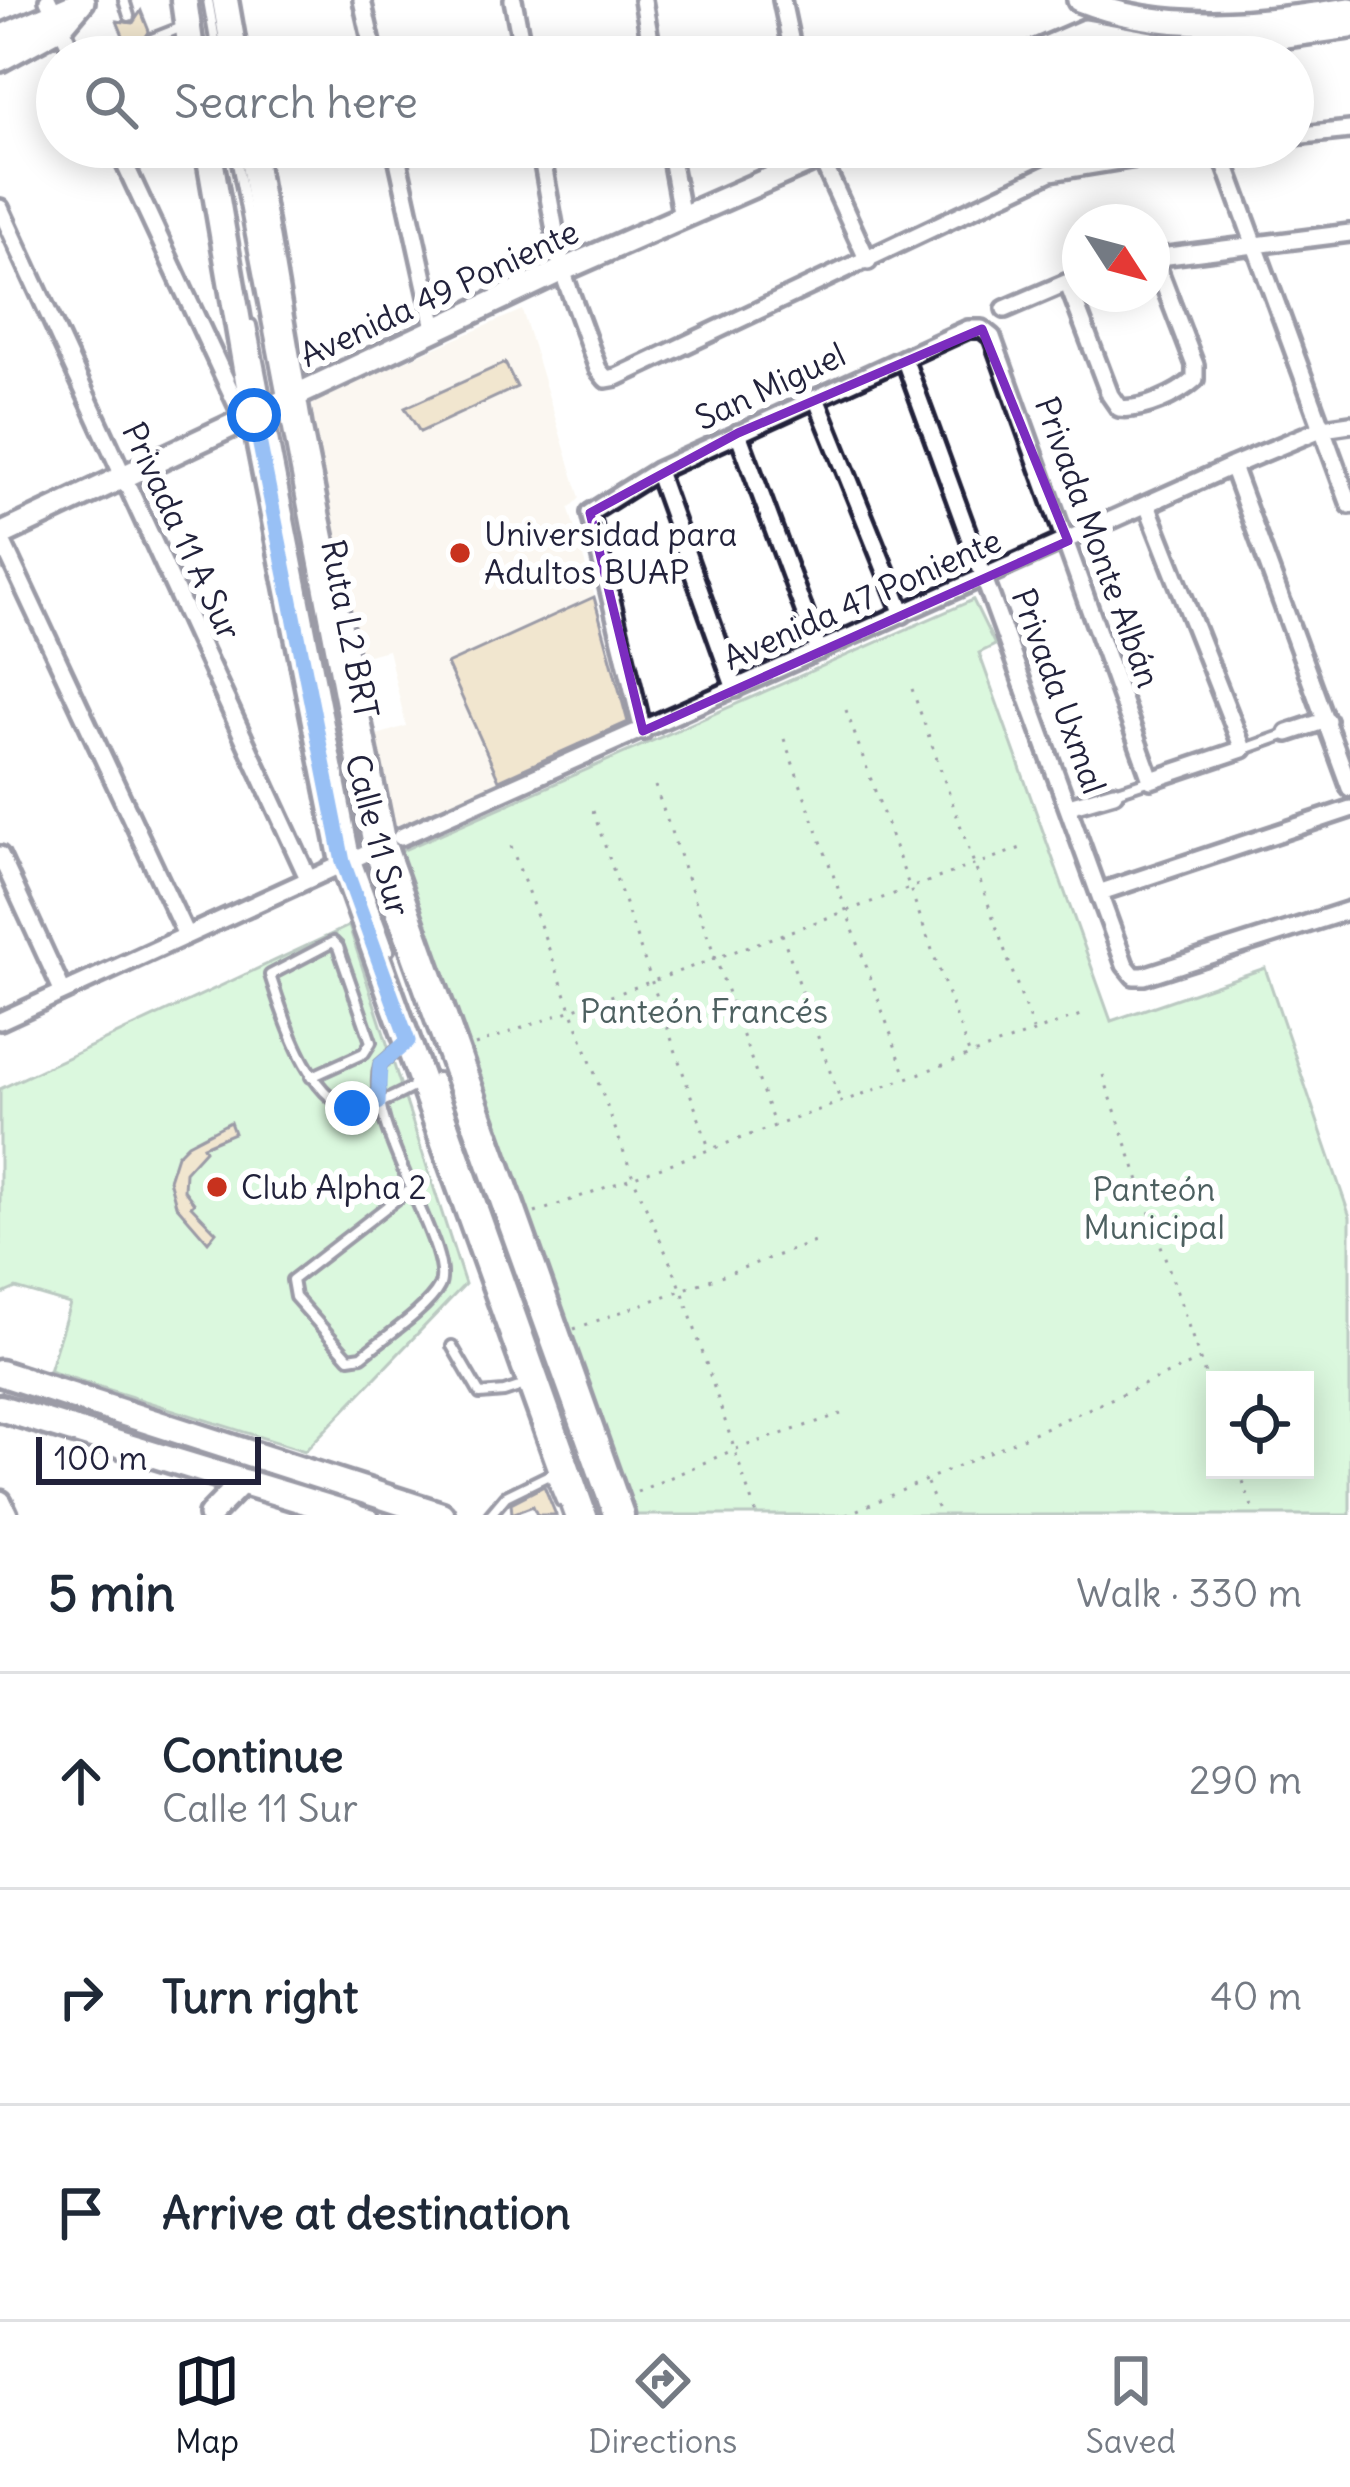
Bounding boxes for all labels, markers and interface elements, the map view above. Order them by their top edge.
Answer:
search box [36,36,1314,168]
icon: search [78,69,144,135]
text: Search here [174,74,418,130]
north arrow [1062,204,1170,312]
street label: Avenida 49 Poniente [293,210,585,376]
street label: San Miguel [688,333,852,439]
route start [227,388,281,442]
street label: Privada Monte Albán [1026,391,1170,693]
street label: Privada 11 A Sur [113,415,251,647]
place label: Universidad para Adultos BUAP [484,513,737,593]
street label: Avenida 47 Poniente [717,519,1007,679]
street label: Ruta L2 BRT [312,536,388,722]
marker: Universidad para Adultos BUAP [447,540,473,566]
street label: Privada Uxmal [1002,583,1116,799]
street label: Calle 11 Sur [336,749,420,921]
park label: Panteón Francés [580,990,828,1032]
route end [325,1081,379,1135]
place label: Club Alpha 2 [241,1166,427,1208]
park label: Panteón Municipal [1083,1168,1225,1248]
marker: Club Alpha 2 [204,1174,230,1200]
map controls [1206,1371,1314,1479]
button: locate [1206,1371,1314,1479]
scale bar [36,1431,261,1484]
text: 100 m [54,1437,147,1479]
text: 5 min [48,1561,175,1625]
text: Walk · 330 m [1076,1569,1302,1618]
text: Continue [162,1728,344,1784]
icon: ahead [48,1748,114,1814]
text: 290 m [1189,1756,1302,1805]
text: Calle 11 Sur [162,1784,358,1833]
icon: right [48,1964,114,2030]
text: Turn right [162,1969,358,2025]
text: 40 m [1210,1972,1302,2021]
icon: arrive [48,2180,114,2246]
text: Arrive at destination [162,2185,571,2241]
tab: Map [174,2348,240,2462]
tab: Directions [588,2348,737,2462]
tab: Saved [1086,2348,1176,2462]

